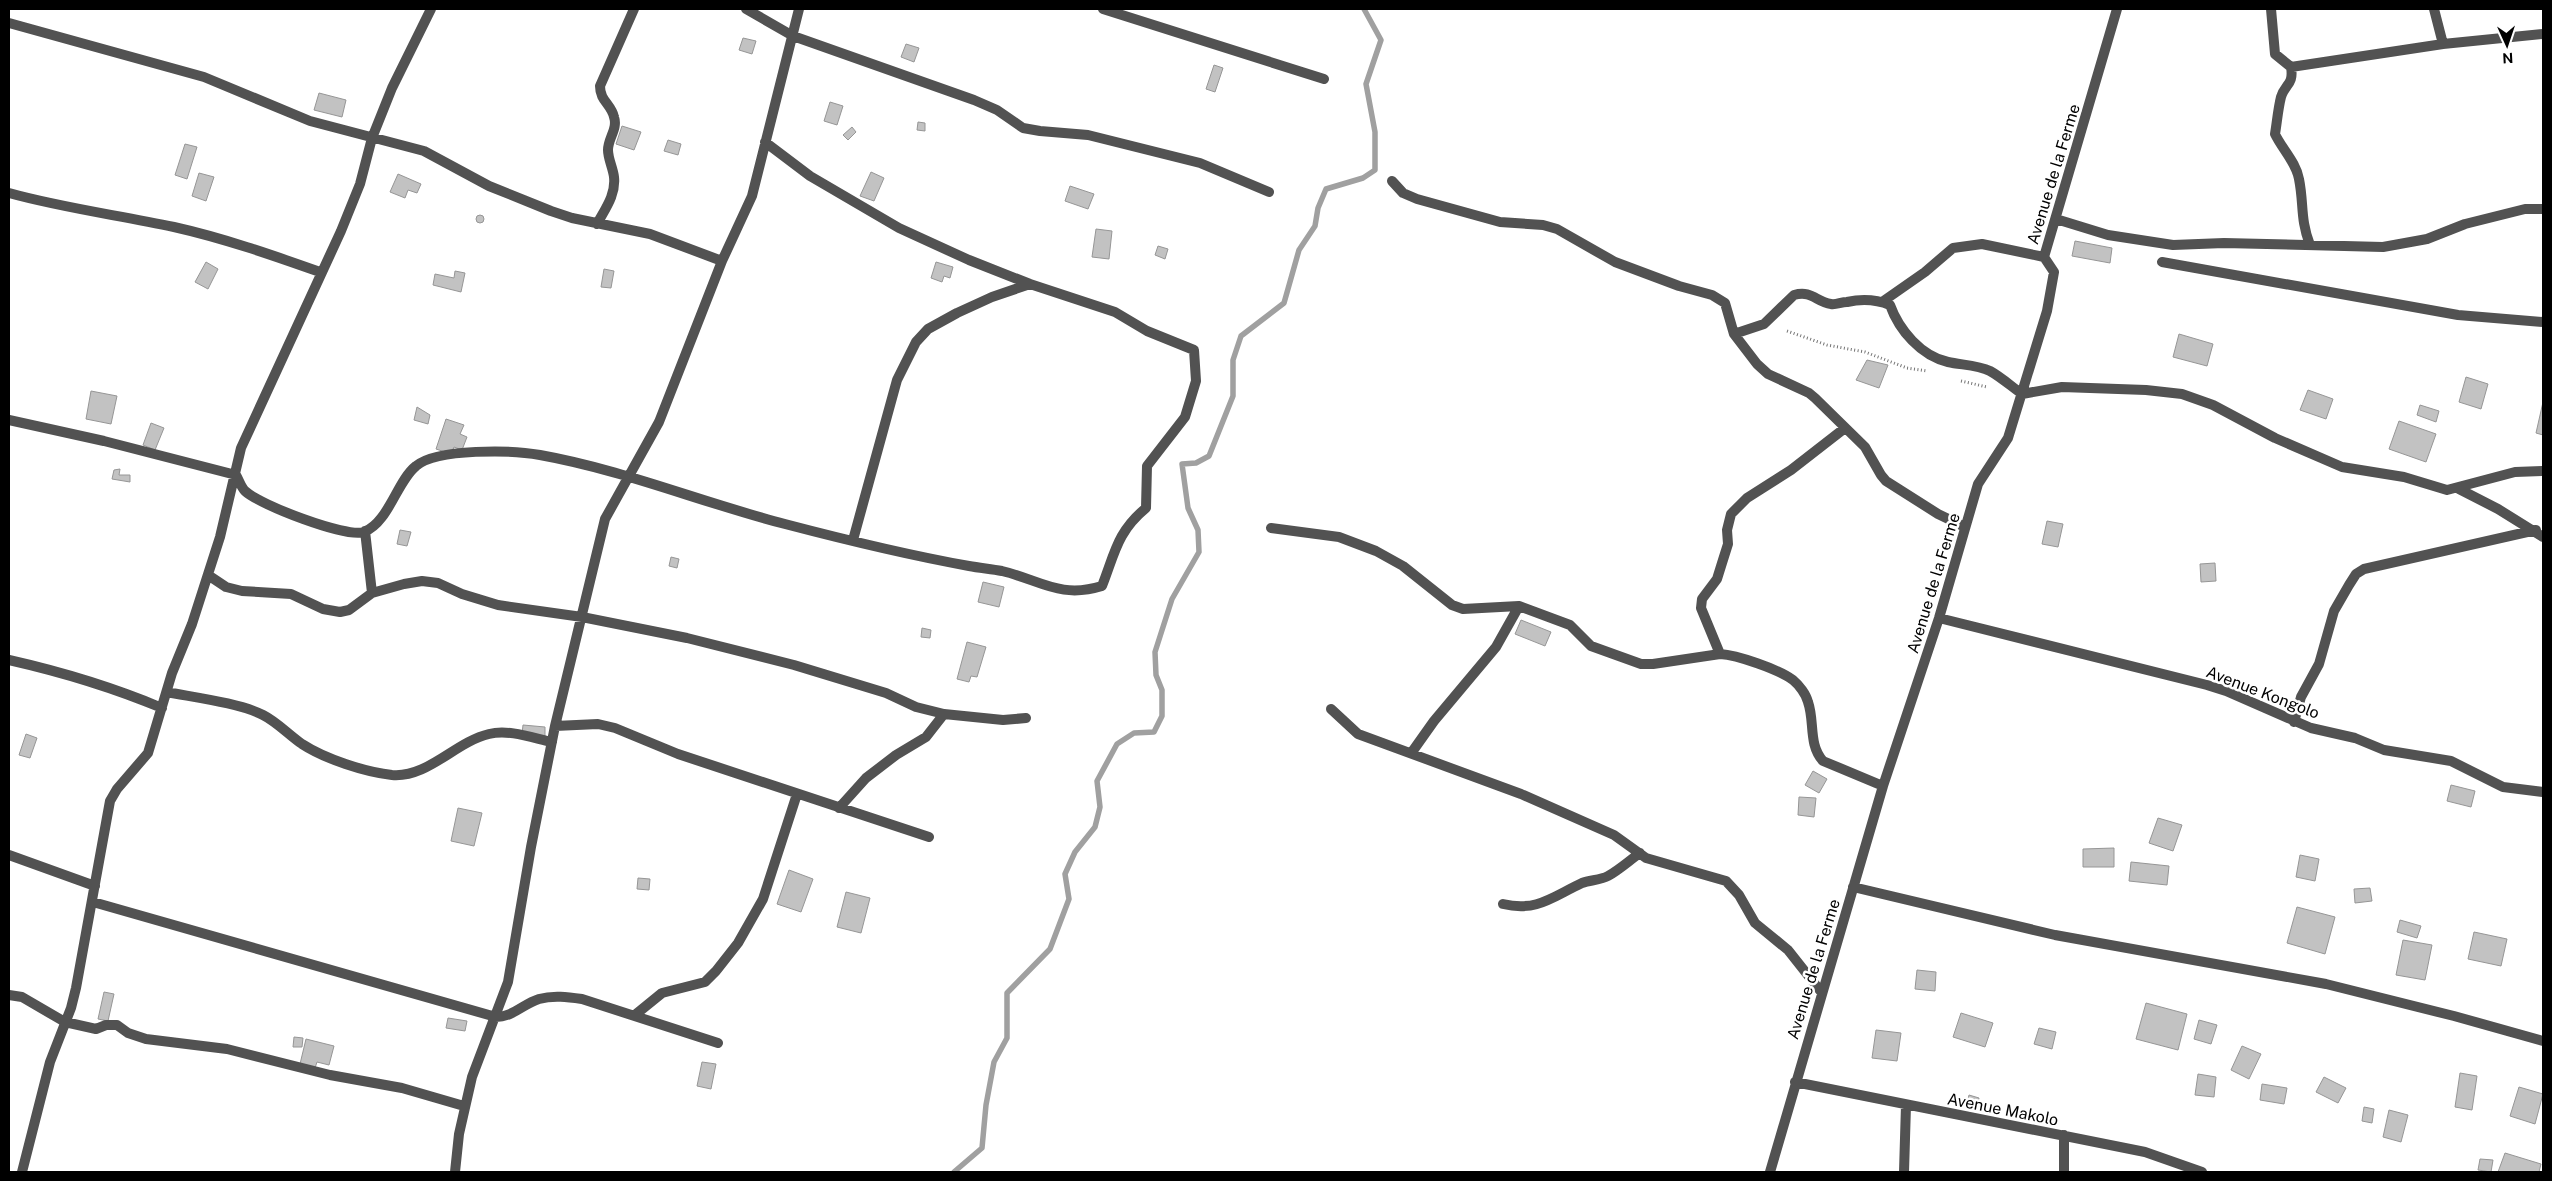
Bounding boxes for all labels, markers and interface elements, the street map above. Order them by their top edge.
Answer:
north arrow [2482,20,2532,70]
text: N [2502,50,2514,66]
street label: Avenue de la Ferme [2023,102,2084,247]
street label: Avenue de la Ferme [1903,511,1964,656]
street label: Avenue Kongolo [2204,662,2322,723]
street label: Avenue de la Ferme [1783,897,1844,1042]
street label: Avenue Makolo [1946,1089,2060,1130]

